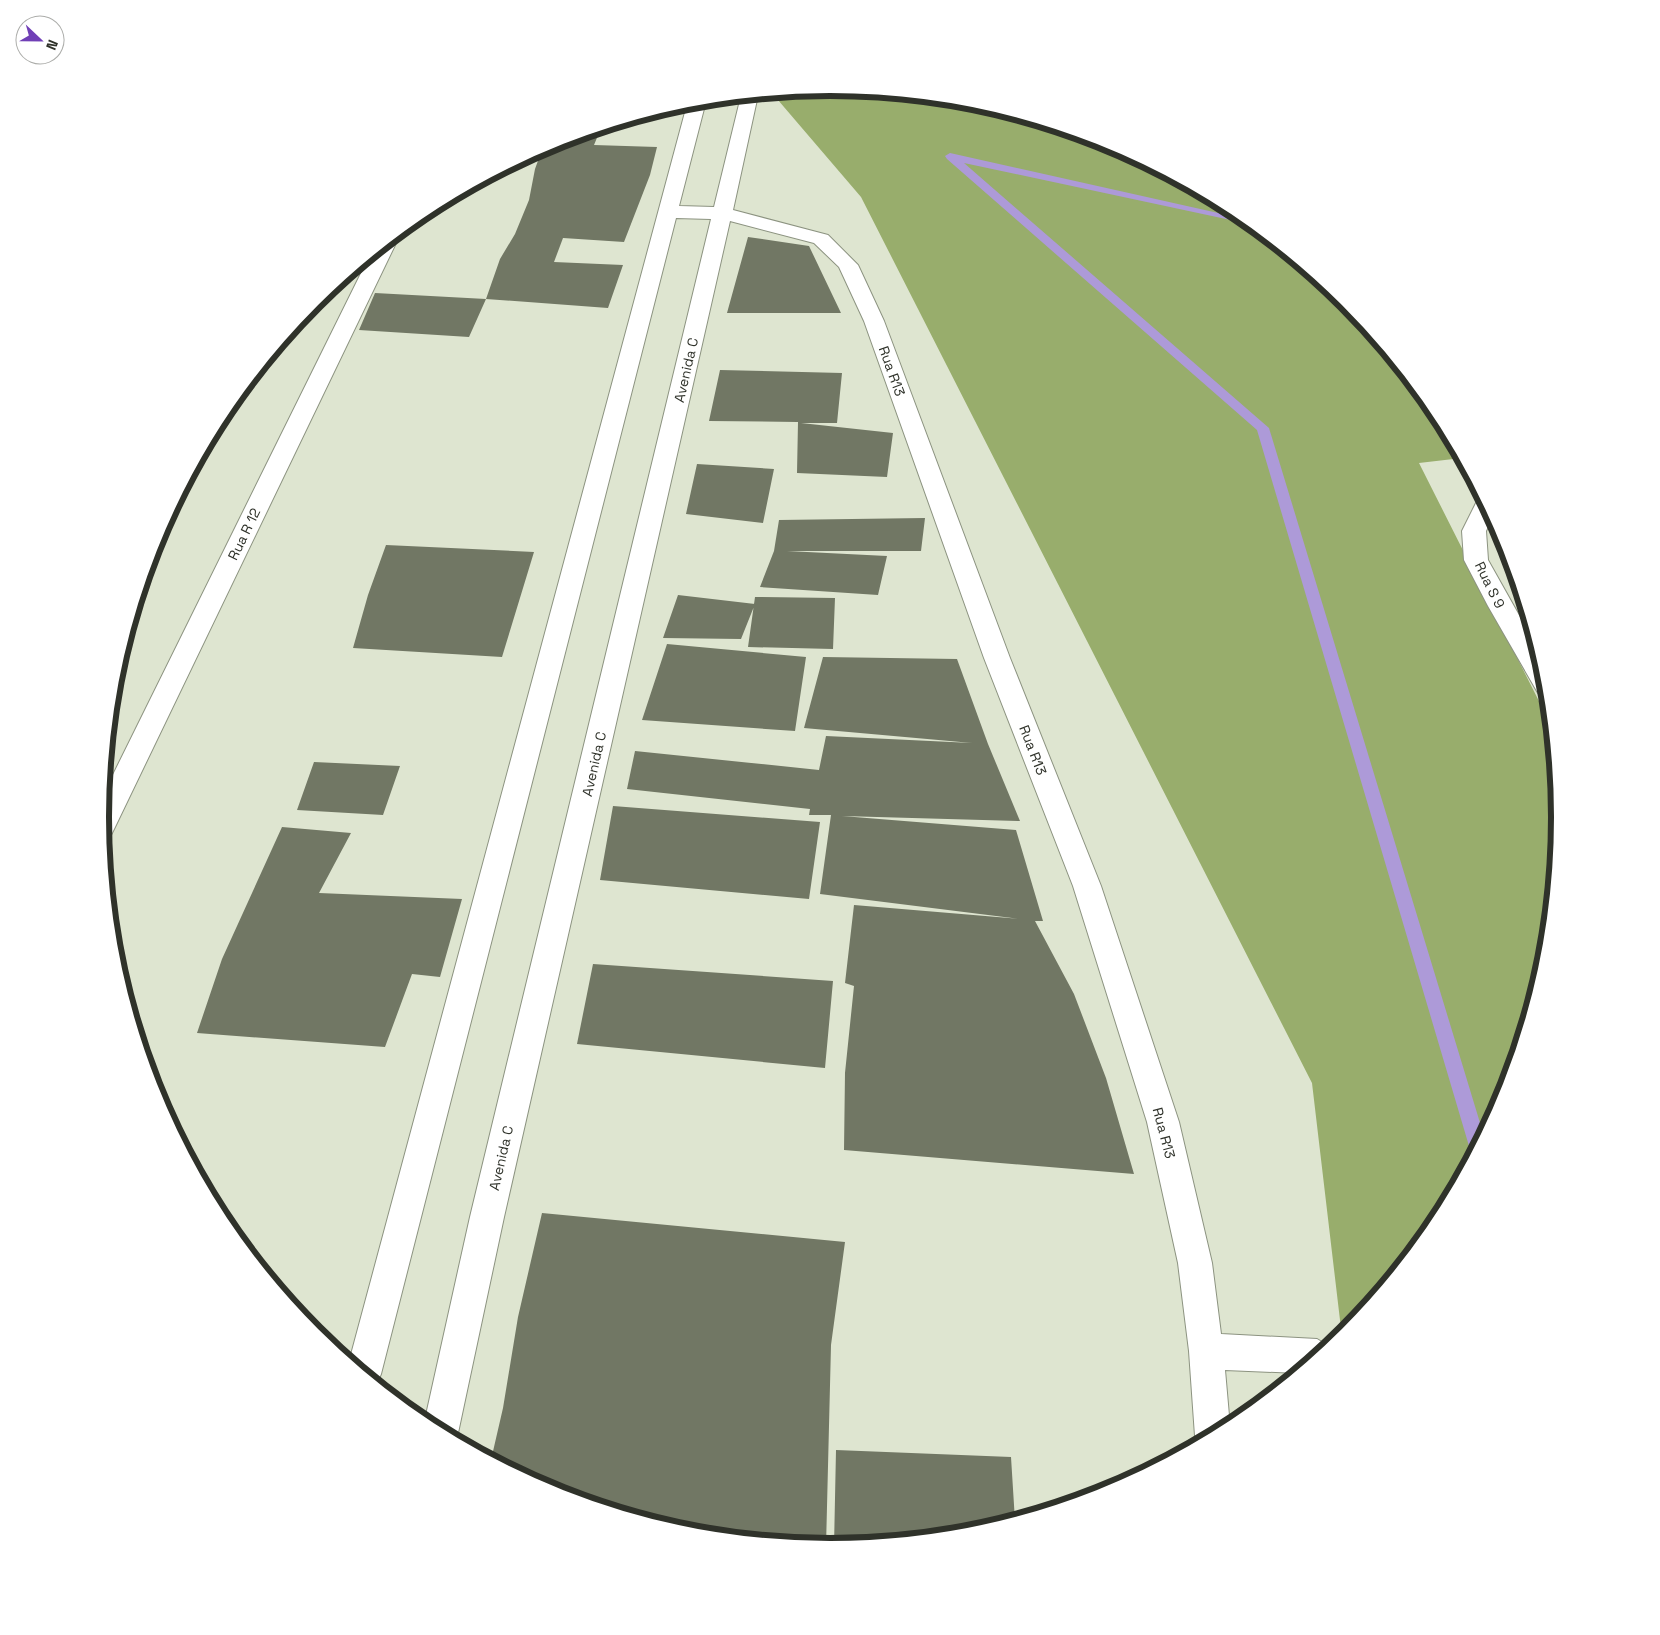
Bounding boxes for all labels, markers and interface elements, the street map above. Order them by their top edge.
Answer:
north arrow [15,15,65,65]
text: N [42,37,62,53]
street label: Avenida C [670,336,702,404]
street label: Rua R13 [875,343,909,399]
street label: Rua R 12 [224,505,264,563]
street label: Rua S 9 [1471,559,1509,611]
street label: Rua R13 [1015,722,1051,778]
street label: Avenida C [578,730,610,798]
street label: Rua R13 [1149,1105,1179,1161]
street label: Avenida C [485,1124,517,1192]

